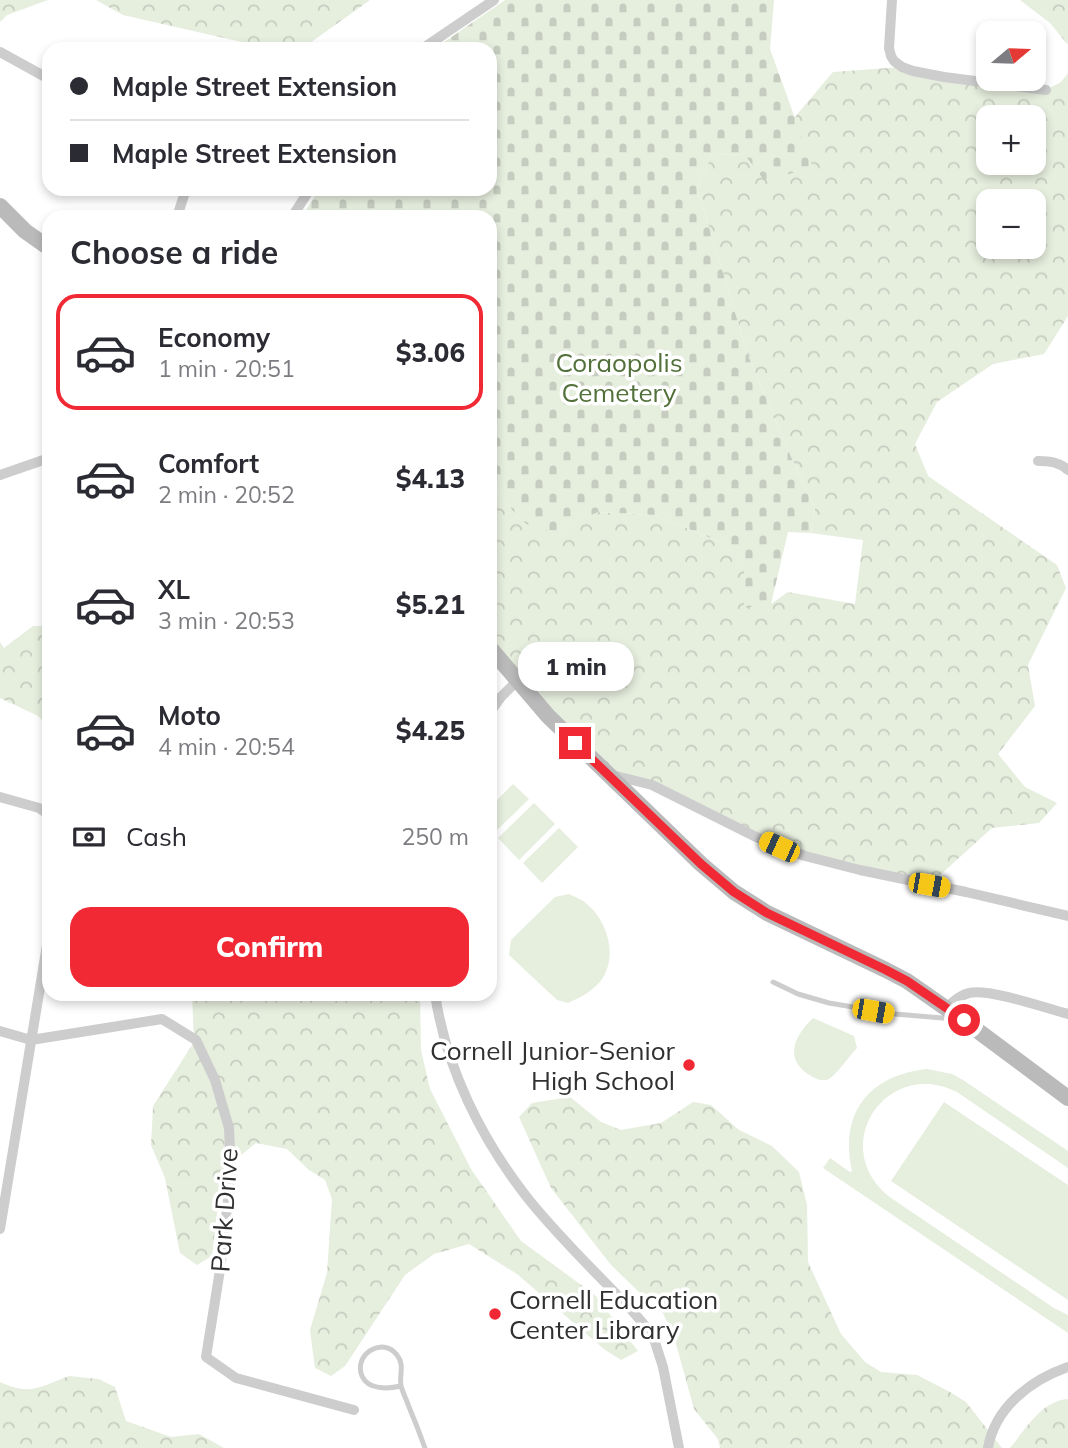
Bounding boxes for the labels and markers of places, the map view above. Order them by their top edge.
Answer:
place label: Cornell Junior-Senior High School [430,1034,676,1097]
marker: Cornell Junior-Senior High School [681,1057,697,1073]
place label: Cornell Education Center Library [509,1283,718,1346]
marker: Cornell Education Center Library [487,1306,503,1322]

